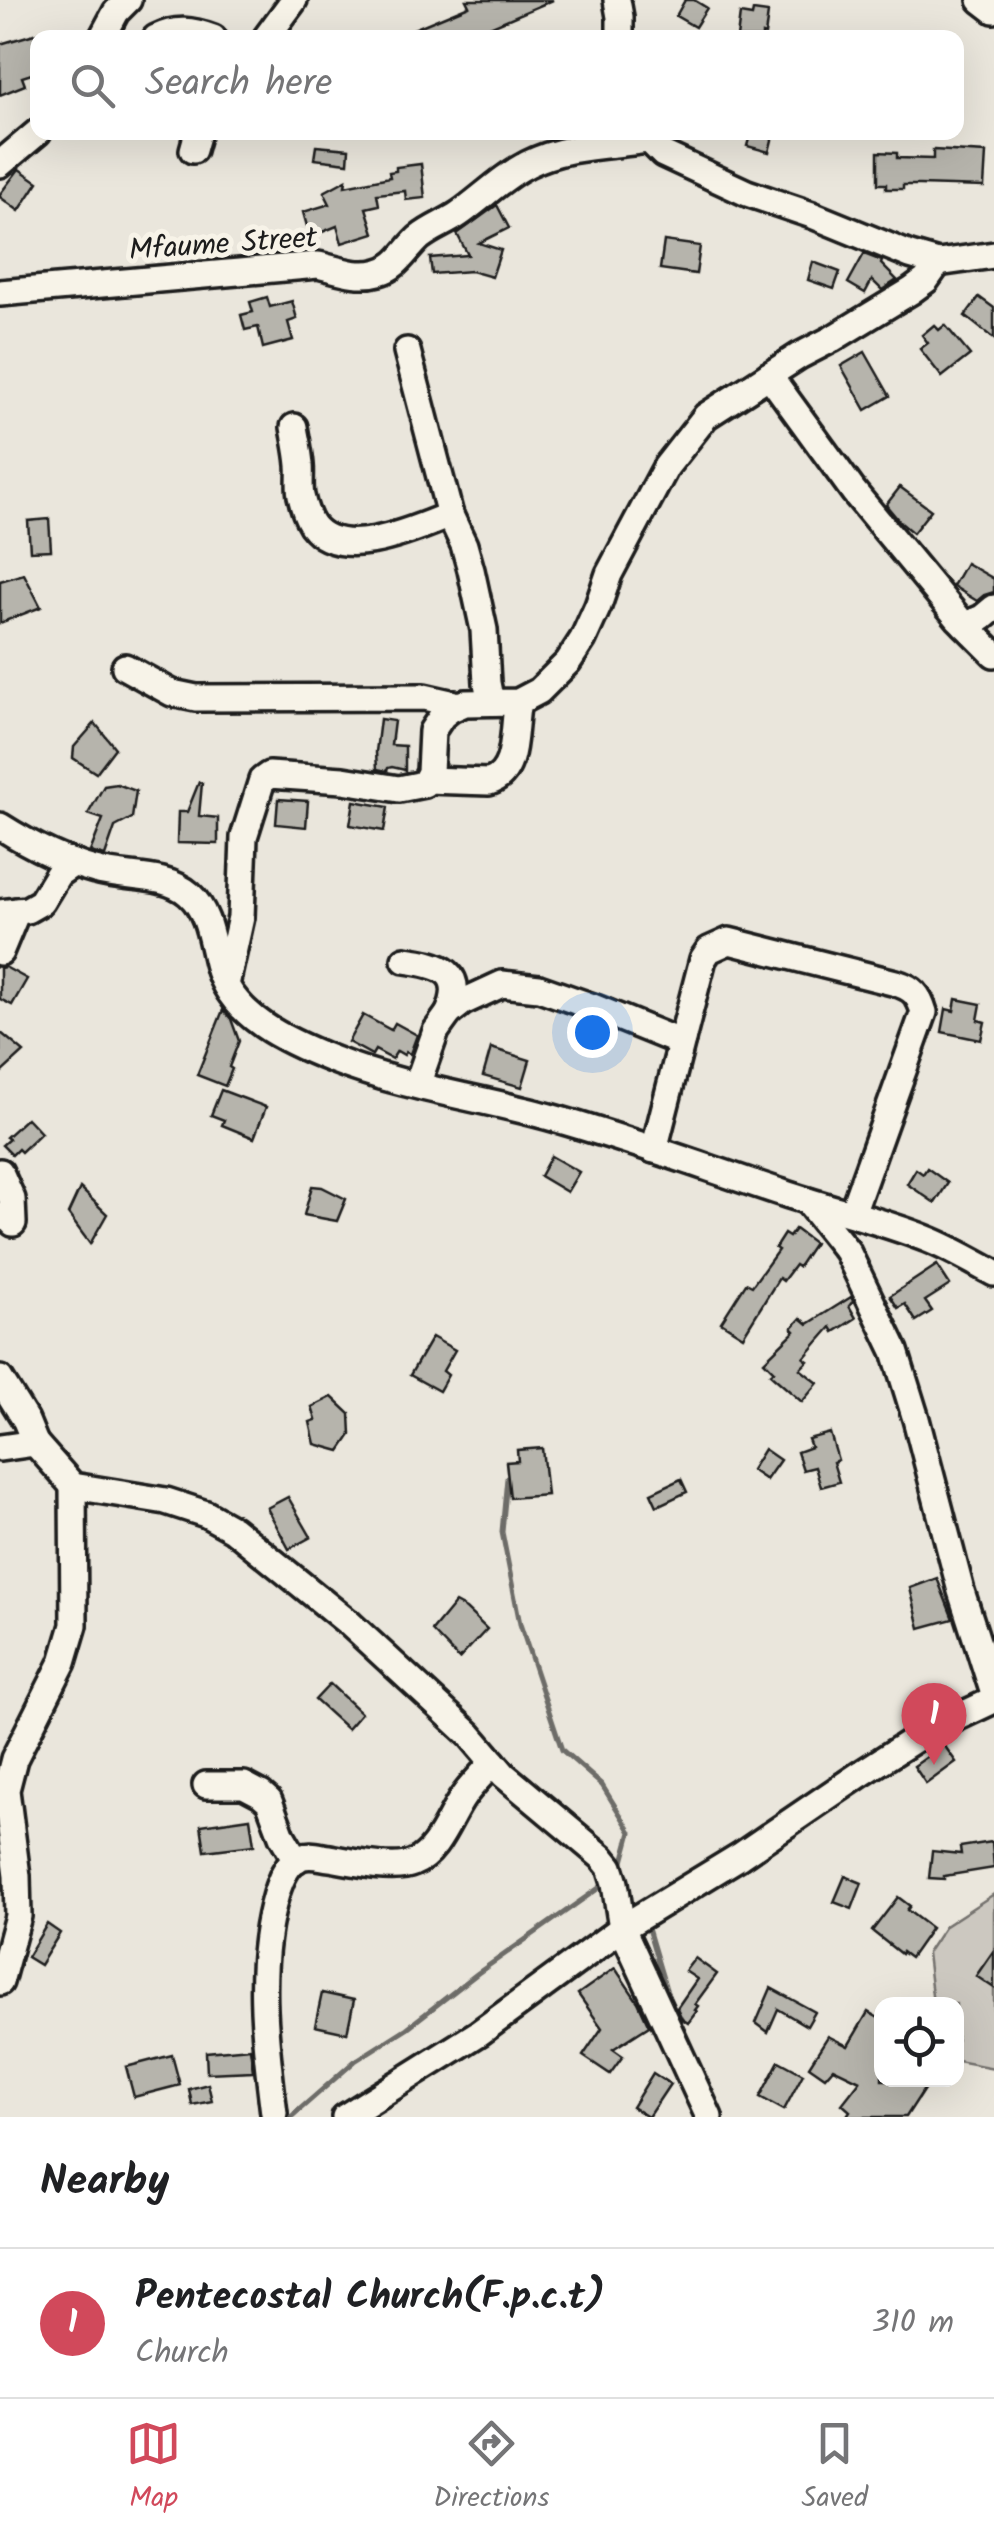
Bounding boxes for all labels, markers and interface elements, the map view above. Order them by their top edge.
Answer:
search box [30,30,964,140]
text: Search here [145,55,332,115]
icon: search [65,58,120,113]
street label: Mfaume Street [127,214,319,276]
your location [567,1007,618,1058]
pin: 1 [902,1682,966,1765]
map controls [874,1997,964,2087]
button: locate [874,1997,964,2087]
text: Nearby [40,2149,169,2216]
text: Pentecostal Church(F.p.c.t) [135,2268,605,2328]
text: 1 [68,2298,77,2349]
text: 310 m [871,2298,954,2349]
text: Church [135,2328,229,2379]
tab: Map [126,2416,181,2521]
tab: Directions [433,2416,549,2521]
tab: Saved [802,2416,868,2521]

